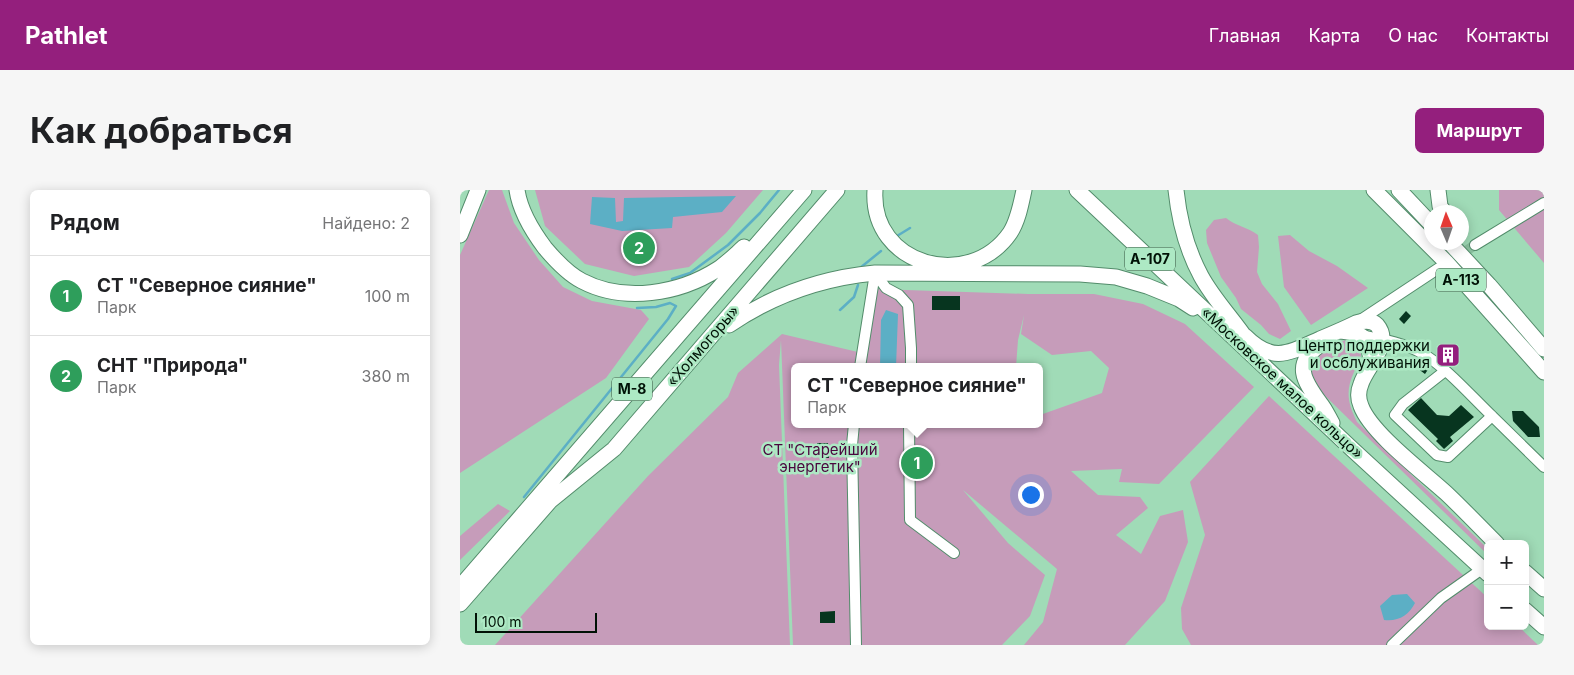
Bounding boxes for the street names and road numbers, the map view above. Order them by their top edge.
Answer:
road number: А-107 [1125,248,1175,270]
road number: А-113 [1436,268,1486,292]
street label: «Холмогоры» [662,301,743,390]
street label: «Московское малое кольцо» [1197,303,1367,463]
road number: М-8 [612,378,652,400]

